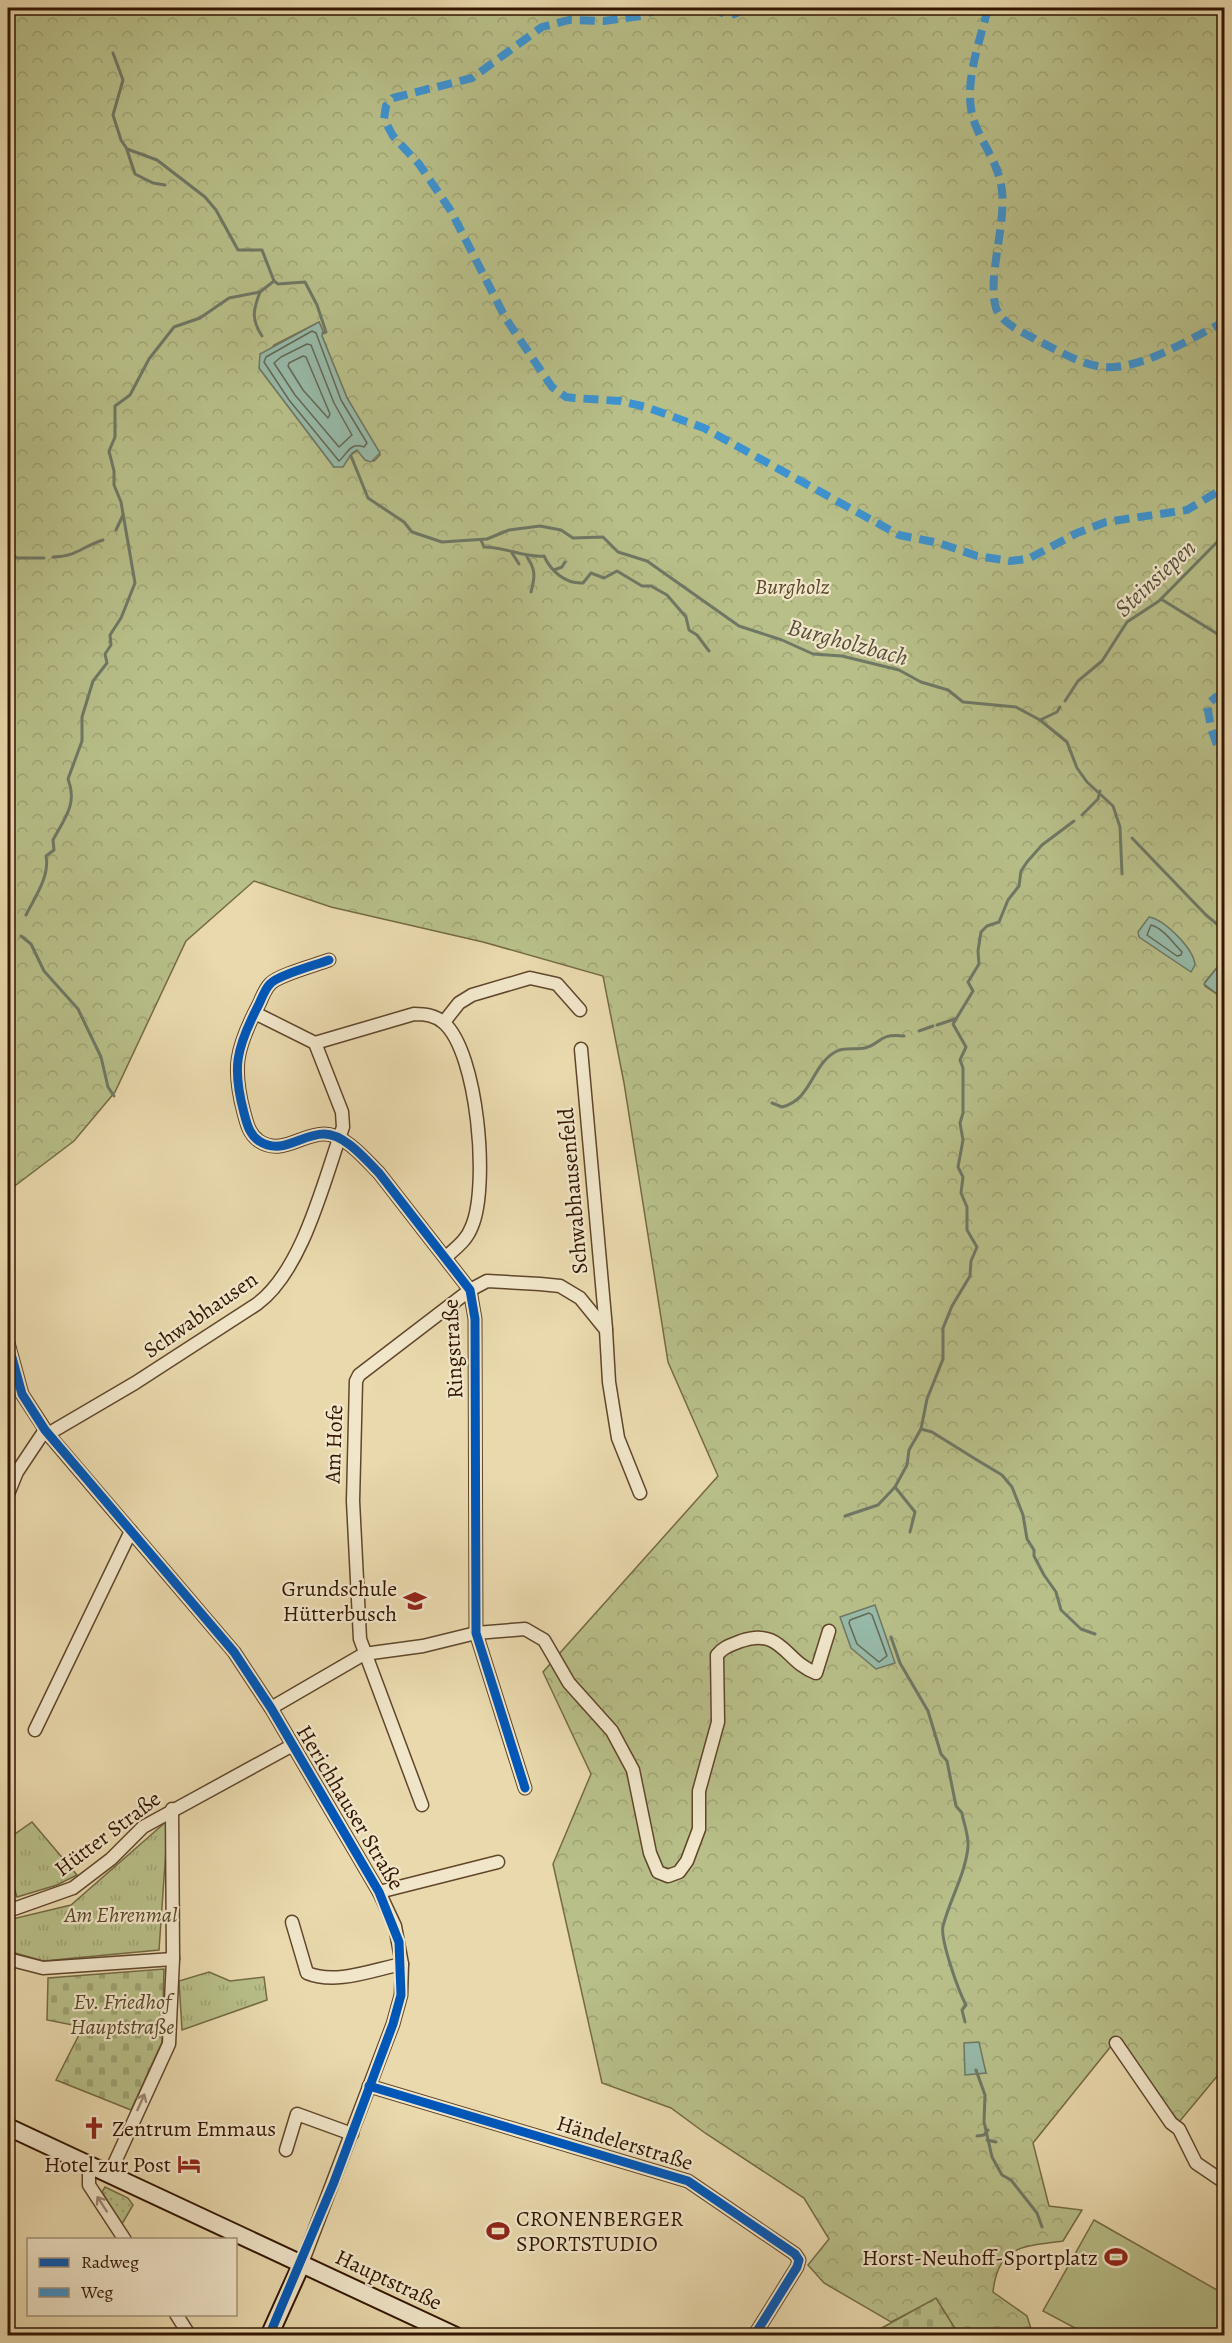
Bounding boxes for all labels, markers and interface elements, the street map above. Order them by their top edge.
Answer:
water label: Steinsiepen [1107,532,1203,624]
park label: Burgholz [755,572,830,602]
water label: Burgholzbach [784,611,912,673]
street label: Schwabhausenfeld [551,1106,595,1275]
street label: Schwabhausen [137,1264,264,1365]
street label: Ringstraße [435,1298,471,1400]
street label: Am Hofe [318,1404,350,1485]
place label: Grundschule Hütterbusch [282,1574,397,1629]
school or university icon: Grundschule Hütterbusch [402,1588,428,1614]
street label: Herichhauser Straße [289,1719,411,1896]
street label: Hütter Straße [48,1784,167,1884]
park label: Am Ehrenmal [64,1900,178,1930]
park label: Ev. Friedhof Hauptstraße [70,1987,175,2042]
one-way arrow [136,2094,148,2112]
street label: Händelerstraße [553,2108,697,2178]
place label: Zentrum Emmaus [112,2114,276,2144]
church icon: Zentrum Emmaus [81,2115,107,2141]
place label: Hotel zur Post [44,2150,171,2180]
hotel icon: Hotel zur Post [176,2151,202,2177]
one-way arrow [96,2197,108,2213]
place label: CRONENBERGER SPORTSTUDIO [516,2204,684,2259]
sports icon: CRONENBERGER SPORTSTUDIO [485,2218,511,2244]
legend [27,2238,237,2316]
street label: Hauptstraße [330,2242,447,2318]
place label: Horst-Neuhoff-Sportplatz [862,2243,1098,2273]
sports icon: Horst-Neuhoff-Sportplatz [1103,2244,1129,2270]
text: Radweg [81,2250,139,2274]
text: Weg [80,2280,113,2304]

